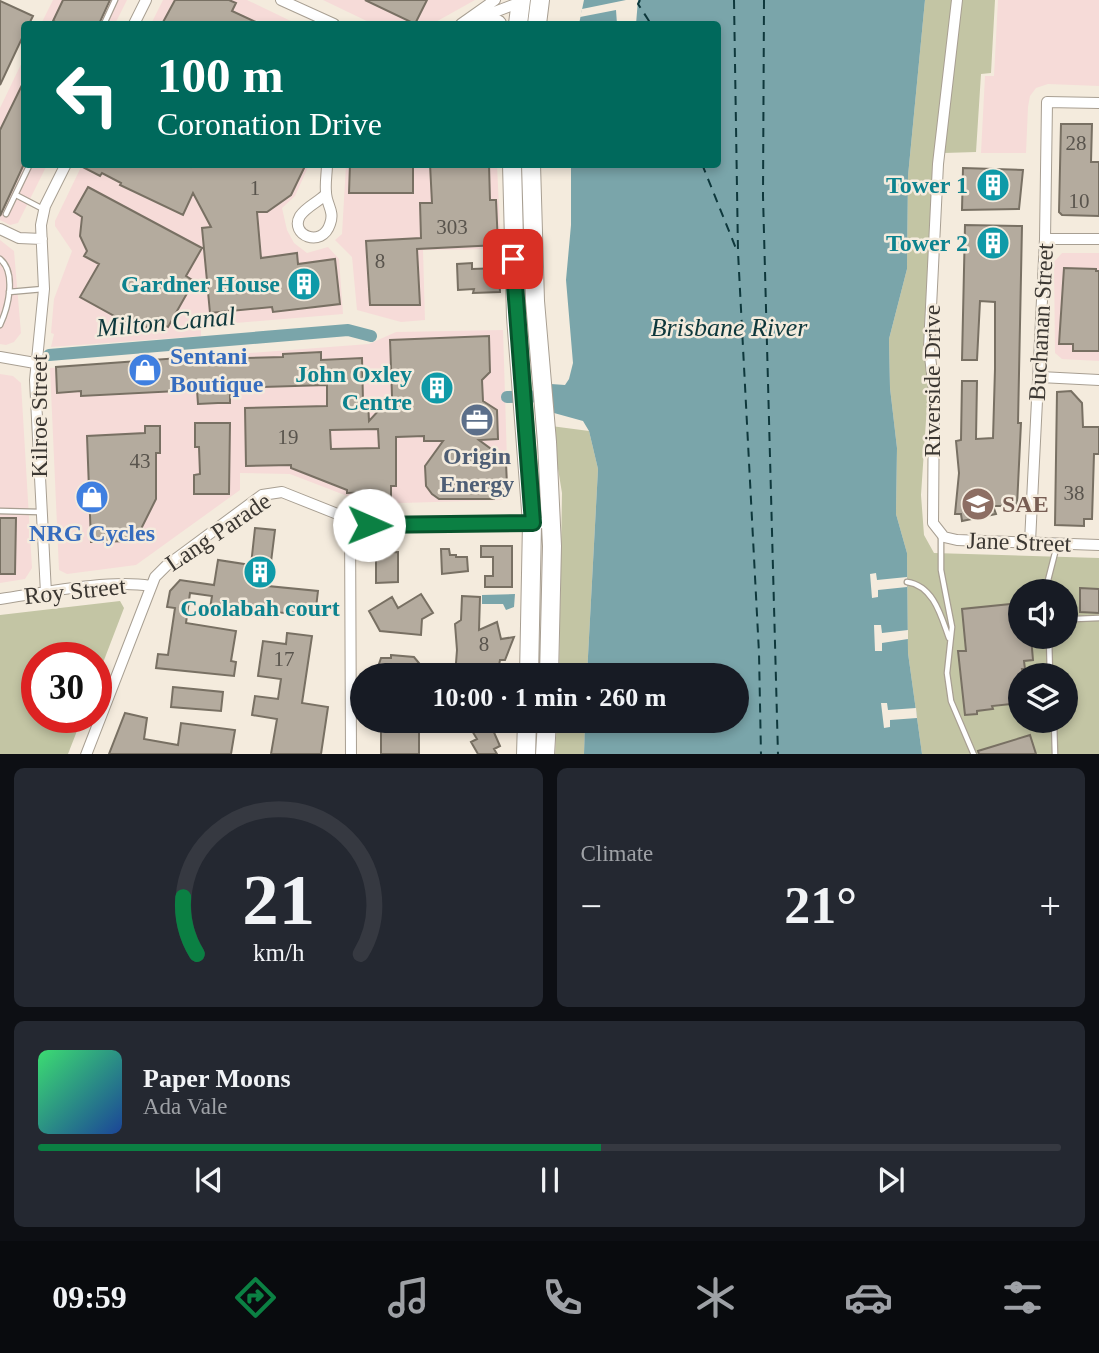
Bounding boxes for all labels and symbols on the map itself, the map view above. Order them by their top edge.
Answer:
house number: 28 [1066,131,1087,155]
building icon: Tower 1 [974,166,1012,204]
place label: Tower 1 [886,172,968,198]
house number: 1 [250,176,260,200]
house number: 10 [1069,189,1090,213]
house number: 303 [436,215,468,239]
building icon: Tower 2 [974,224,1012,262]
pin [483,229,543,289]
place label: Tower 2 [886,230,968,256]
street label: Buchanan Street [1024,242,1058,402]
house number: 8 [375,249,385,273]
building icon: Gardner House [285,265,323,303]
place label: Gardner House [121,271,280,297]
water label: Milton Canal [94,301,237,343]
street label: Riverside Drive [919,305,945,457]
water label: Brisbane River [651,313,808,342]
place label: Sentani Boutique [170,343,264,397]
shop icon: Sentani Boutique [126,351,164,389]
street label: Kilroe Street [26,354,52,478]
place label: John Oxley Centre [295,361,412,415]
building icon: John Oxley Centre [418,369,456,407]
office icon: Origin Energy [458,401,496,439]
house number: 19 [278,425,299,449]
place label: Origin Energy [440,443,514,497]
house number: 43 [130,449,151,473]
shop icon: NRG Cycles [73,478,111,516]
house number: 38 [1064,481,1085,505]
school or university icon: SAE [959,485,997,523]
street label: Lang Parade [161,488,275,576]
position arrow [332,488,406,562]
place label: SAE [1002,491,1049,517]
place label: NRG Cycles [29,520,155,546]
street label: Jane Street [966,527,1072,557]
building icon: Coolabah court [241,553,279,591]
street label: Roy Street [23,573,127,609]
place label: Coolabah court [180,595,340,621]
house number: 8 [479,632,489,656]
speed limit sign: 30 [21,642,112,733]
house number: 17 [274,647,295,671]

